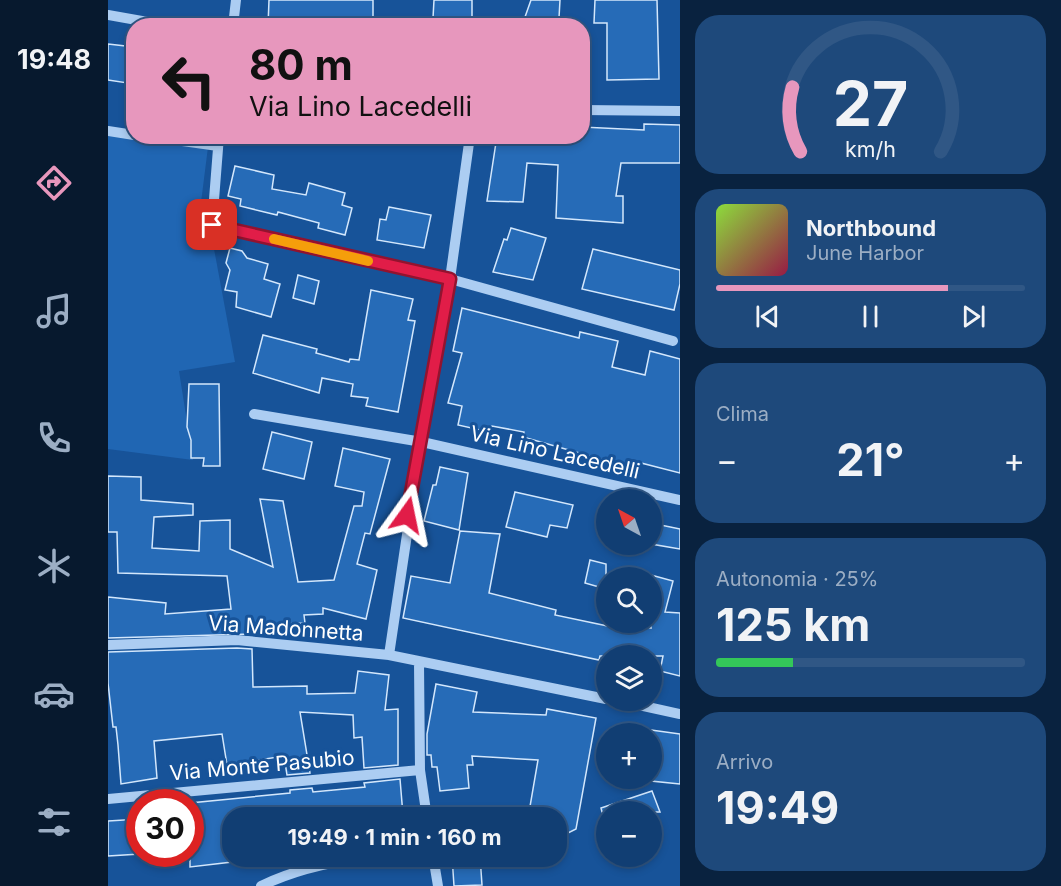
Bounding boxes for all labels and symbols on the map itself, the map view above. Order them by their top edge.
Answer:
pin [186,199,237,250]
street label: Via Lino Lacedelli [468,420,642,484]
position arrow [375,483,439,547]
north arrow [596,489,662,555]
street label: Via Madonnetta [207,610,365,646]
street label: Via Monte Pasubio [169,744,355,786]
speed limit sign: 30 [126,789,204,867]

